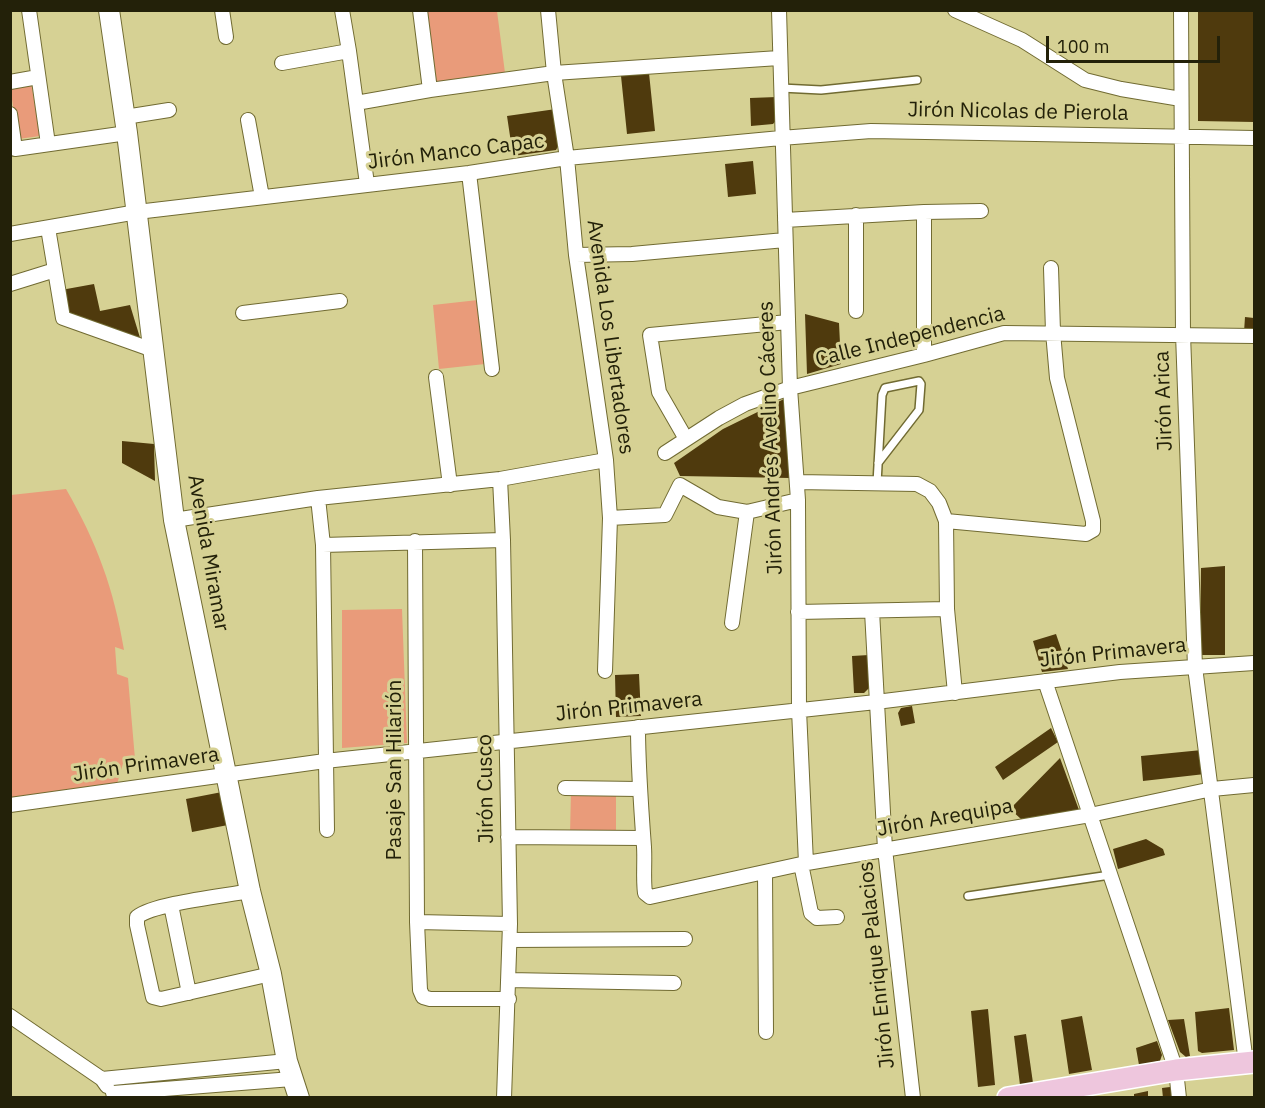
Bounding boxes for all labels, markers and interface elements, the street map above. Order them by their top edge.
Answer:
scale bar [1049,24,1223,62]
text: 100 m [1057,35,1109,58]
street label: Jirón Nicolas de Pierola [907,97,1129,127]
street label: Jirón Manco Capac [366,129,546,175]
street label: Avenida Los Libertadores [581,218,639,456]
street label: Jirón Andrés Avelino Cáceres [754,301,788,575]
street label: Calle Independencia [813,301,1007,373]
street label: Jirón Arica [1150,350,1178,452]
street label: Avenida Miramar [182,473,234,633]
street label: Jirón Primavera [1038,633,1188,673]
street label: Pasaje San Hilarión [382,680,408,860]
street label: Jirón Primavera [554,687,704,727]
street label: Jirón Cusco [472,734,500,844]
street label: Jirón Primavera [71,742,221,788]
street label: Jirón Arequipa [875,794,1015,842]
street label: Jirón Enrique Palacios [854,860,900,1070]

